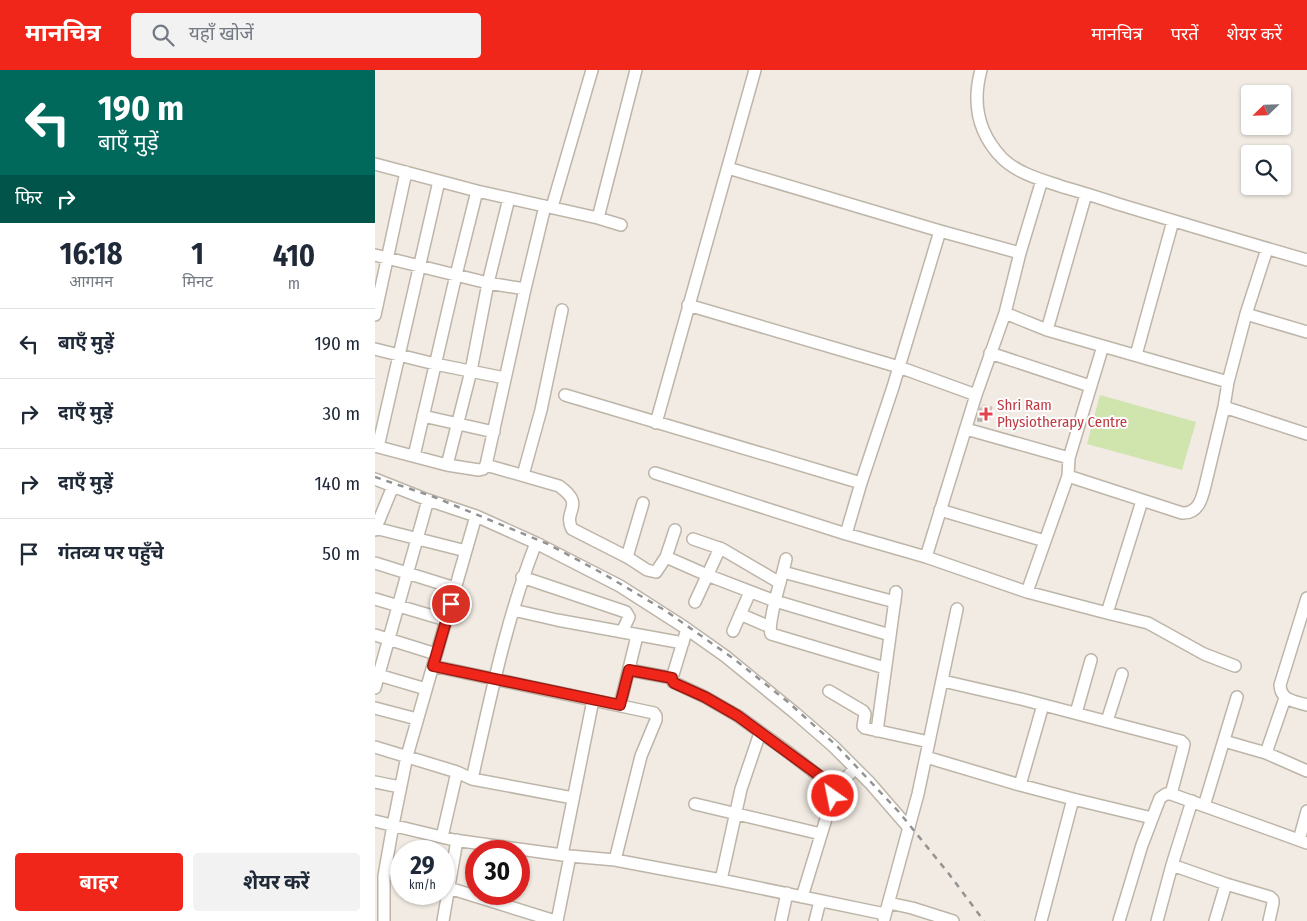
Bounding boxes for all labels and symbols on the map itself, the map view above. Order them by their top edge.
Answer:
north arrow [1241,85,1291,135]
place label: Shri Ram Physiotherapy Centre [997,396,1127,431]
marker: Shri Ram Physiotherapy Centre [979,407,993,421]
pin [430,583,472,625]
position arrow [806,769,858,821]
speed limit sign: 30 [465,840,530,905]

